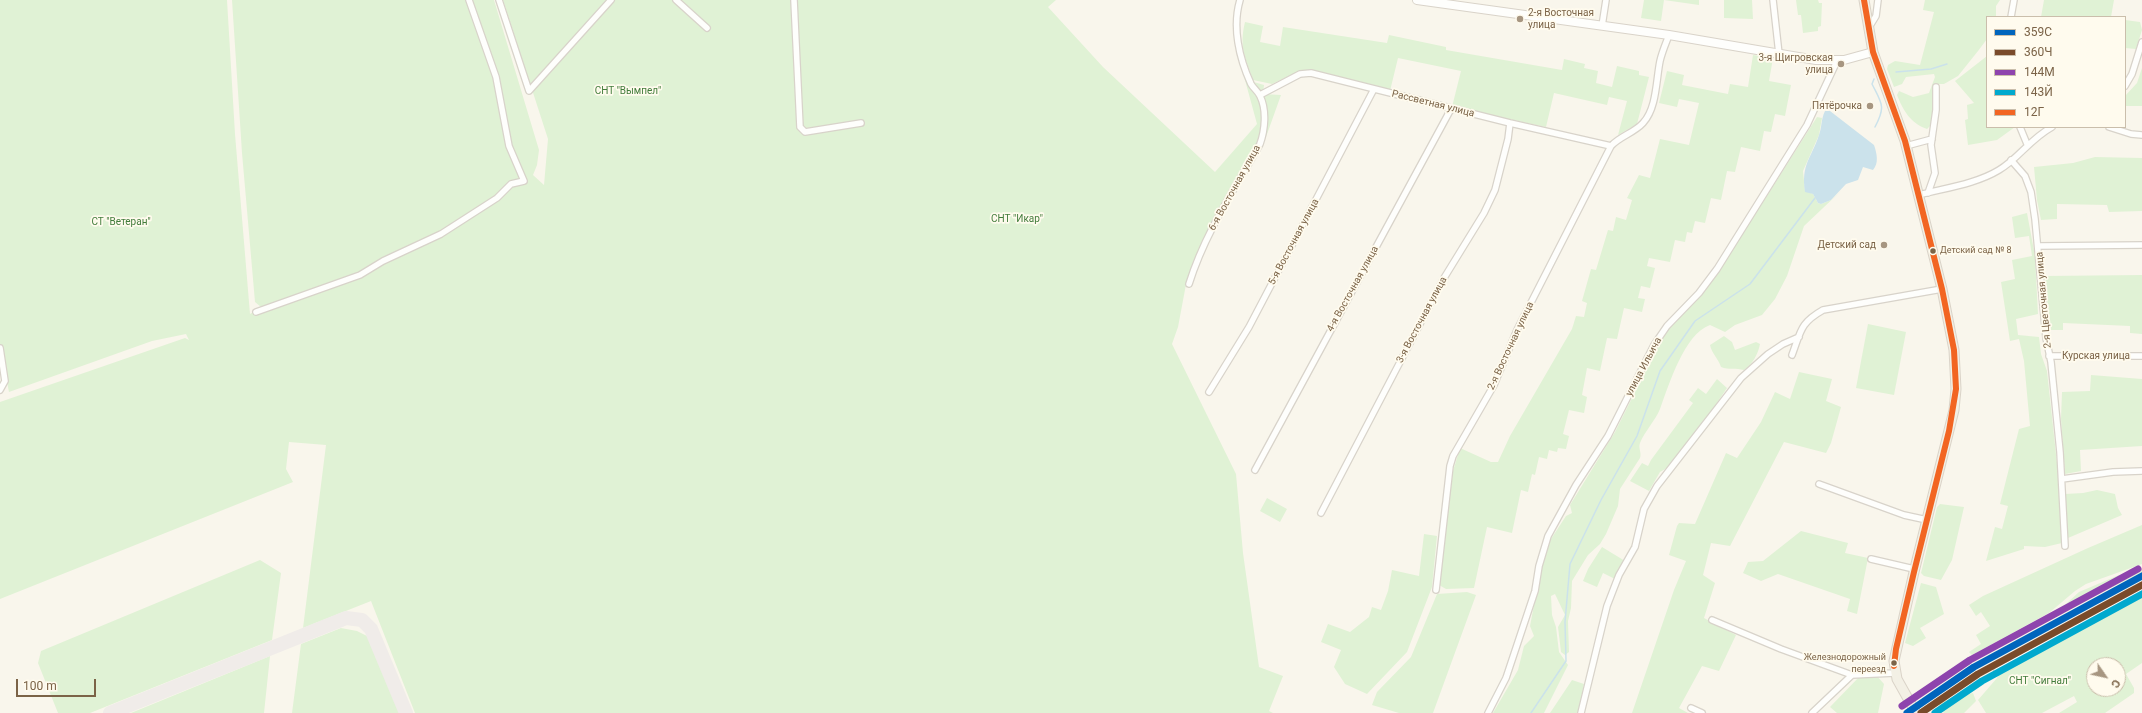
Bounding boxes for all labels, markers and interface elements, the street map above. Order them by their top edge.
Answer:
place label: 2-я Восточная улица [1528,7,1594,30]
marker: 2-я Восточная улица [1515,14,1525,24]
legend [1986,16,2126,128]
text: 359С [2024,25,2052,39]
text: 360Ч [2024,45,2052,59]
place label: 3-я Щигровская улица [1758,52,1833,76]
marker: 3-я Щигровская улица [1836,59,1846,69]
text: 144М [2024,65,2055,79]
park label: СНТ "Вымпел" [595,85,661,97]
text: 143Й [2024,85,2053,99]
street label: Рассветная улица [1391,88,1475,120]
place label: Пятёрочка [1812,100,1862,112]
marker: Пятёрочка [1865,101,1875,111]
text: 12Г [2024,105,2044,119]
street label: 6-я Восточная улица [1207,143,1263,233]
street label: 5-я Восточная улица [1266,197,1322,287]
park label: СНТ "Икар" [991,213,1043,225]
park label: СТ "Ветеран" [91,216,151,228]
place label: Детский сад [1817,239,1876,251]
marker: Детский сад [1879,240,1889,250]
street label: 4-я Восточная улица [1325,244,1381,334]
marker: Детский сад № 8 [1928,246,1938,256]
place label: Детский сад № 8 [1940,246,2011,256]
street label: 2-я Цветочная улица [2034,251,2054,349]
street label: 3-я Восточная улица [1394,275,1450,365]
street label: 2-я Восточная улица [1485,300,1537,392]
street label: улица Ильича [1623,335,1665,399]
street label: Курская улица [2062,350,2130,362]
place label: Железнодорожный переезд [1804,653,1886,674]
north arrow [2086,657,2126,697]
marker: Железнодорожный переезд [1889,658,1899,668]
scale bar [18,671,98,697]
park label: СНТ "Сигнал" [2009,675,2071,687]
text: С [2108,677,2123,690]
text: 100 m [23,679,57,693]

